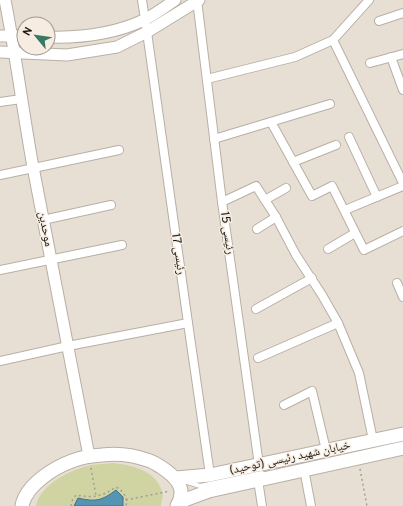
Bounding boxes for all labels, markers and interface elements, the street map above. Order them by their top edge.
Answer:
north arrow [16,16,56,56]
text: N [20,25,36,38]
street label: موحدین [34,210,56,248]
street label: رئیسی 15 [216,210,238,256]
street label: رئیسی 17 [167,232,189,276]
street label: خیابان شهید رئیسی (توحید) [228,437,352,479]

